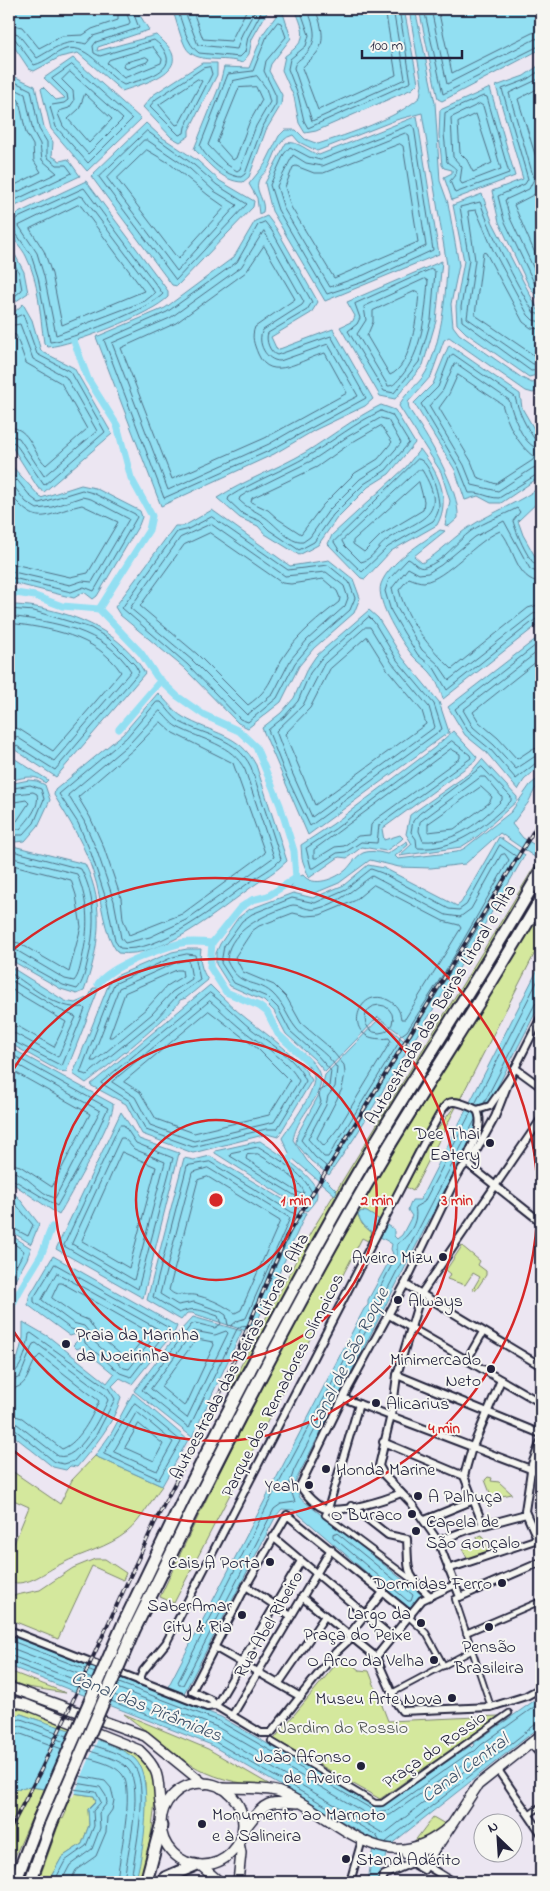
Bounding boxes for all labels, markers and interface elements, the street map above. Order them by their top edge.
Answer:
scale bar [362,28,462,60]
text: 100 m [370,35,403,57]
street label: Autoestrada das Beiras Litoral e Alta [359,880,524,1130]
place label: Dee Thai Eatery [413,1122,480,1169]
marker: Dee Thai Eatery [484,1137,496,1149]
text: 1 min [281,1190,312,1212]
text: 2 min [360,1190,394,1212]
text: 3 min [440,1190,473,1212]
centre of rings [207,1191,225,1209]
street label: Autoestrada das Beiras Litoral e Alta [164,1229,317,1485]
place label: Aveiro Mizu [352,1246,433,1272]
marker: Aveiro Mizu [437,1251,449,1263]
street label: Parque dos Remadores Olímpicos [216,1269,352,1502]
water label: Canal de São Roque [302,1282,397,1435]
place label: Always [408,1289,463,1315]
marker: Always [392,1294,404,1306]
place label: Praia da Marinha da Noeirinha [76,1323,199,1370]
marker: Praia da Marinha da Noeirinha [60,1338,72,1350]
place label: Minimercado Neto [390,1348,481,1395]
marker: Minimercado Neto [485,1363,497,1375]
place label: Alicarius [386,1392,449,1418]
marker: Alicarius [370,1397,382,1409]
text: 4 min [427,1418,460,1440]
place label: Honda Marine [336,1458,436,1484]
marker: Honda Marine [320,1463,332,1475]
place label: Yeah [264,1474,299,1500]
marker: Yeah [303,1479,315,1491]
place label: A Palhuça [428,1485,502,1511]
marker: A Palhuça [412,1490,424,1502]
place label: O Buraco [331,1503,402,1529]
marker: O Buraco [406,1508,418,1520]
place label: Capela de São Gonçalo [426,1510,520,1557]
marker: Capela de São Gonçalo [410,1525,422,1537]
place label: Cais A Porta [168,1551,260,1577]
marker: Cais A Porta [264,1556,276,1568]
street label: Rua Abel Ribeiro [229,1567,311,1683]
place label: Dormidas Ferro [372,1572,492,1598]
marker: Dormidas Ferro [496,1577,508,1589]
place label: SaberAmar City & Ria [147,1594,232,1641]
place label: Largo da Praça do Peixe [303,1602,412,1649]
marker: SaberAmar City & Ria [236,1609,248,1621]
marker: Largo da Praça do Peixe [415,1617,427,1629]
marker: Pensão Brasileira [483,1621,495,1633]
place label: Pensão Brasileira [453,1635,524,1682]
place label: O Arco da Velha [307,1649,424,1675]
marker: O Arco da Velha [428,1654,440,1666]
water label: Canal das Pirâmides [67,1665,226,1750]
place label: Museu Arte Nova [315,1687,442,1713]
marker: Museu Arte Nova [446,1692,458,1704]
street label: Praça do Rossio [378,1705,492,1796]
park label: Jardim do Rossio [278,1716,408,1742]
water label: Canal Central [416,1726,517,1810]
place label: João Afonso de Aveiro [255,1745,351,1792]
marker: João Afonso de Aveiro [355,1760,367,1772]
place label: Monumento ao Marnoto e à Salineira [212,1803,386,1850]
north arrow [472,1814,522,1864]
text: N [484,1816,502,1839]
marker: Monumento ao Marnoto e à Salineira [196,1818,208,1830]
place label: Stand Adérito [356,1848,460,1874]
marker: Stand Adérito [340,1853,352,1865]

